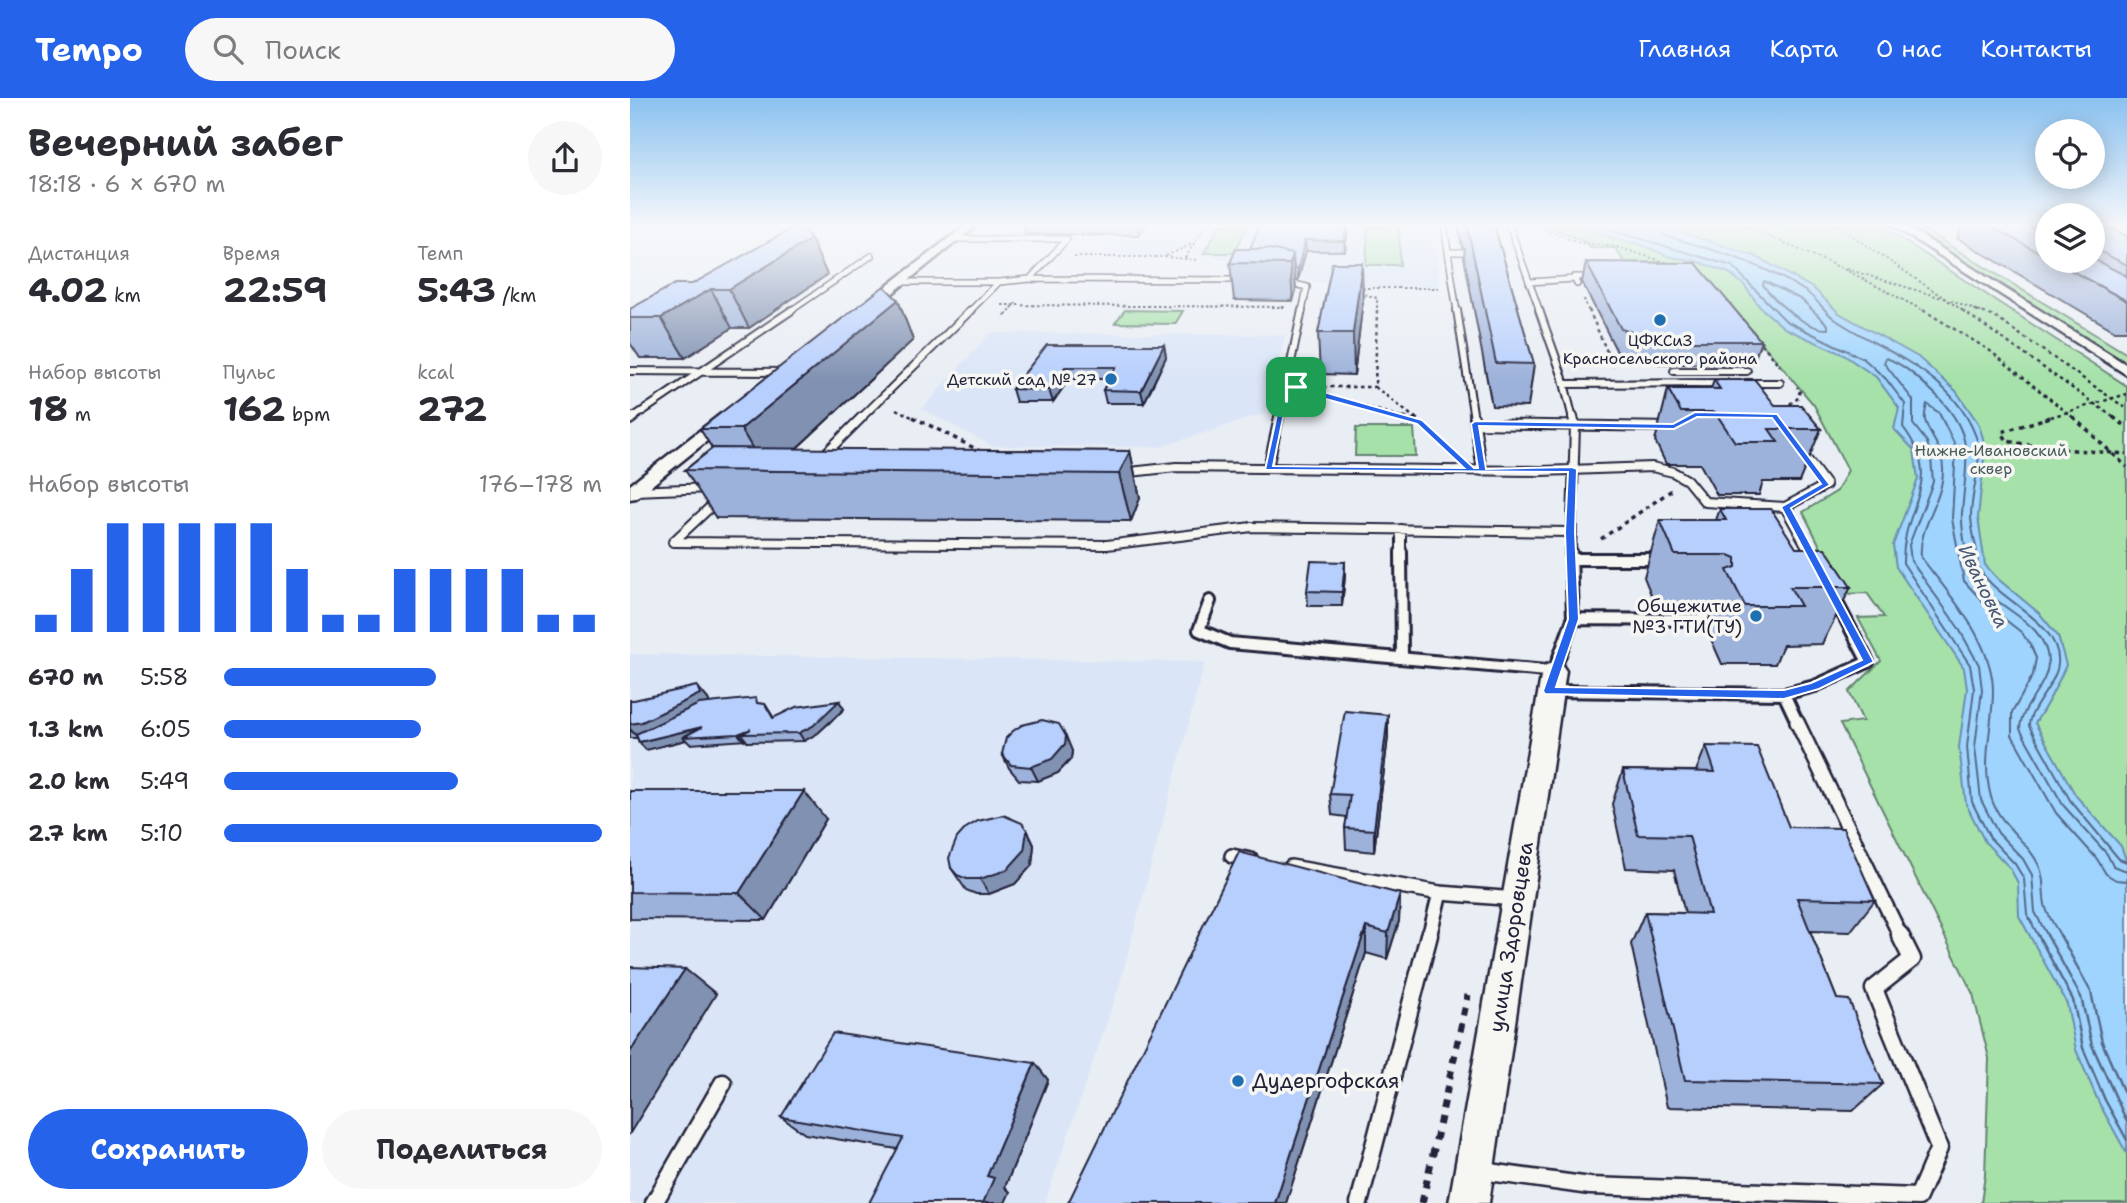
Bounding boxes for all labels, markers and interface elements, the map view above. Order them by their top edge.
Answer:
search box [185,18,675,81]
text: Tempo [35,27,143,72]
icon: search [209,30,247,68]
text: Поиск [265,32,341,67]
text: Главная [1638,33,1731,65]
text: Карта [1769,33,1838,65]
text: О нас [1876,33,1942,65]
text: Контакты [1980,33,2092,65]
text: Вечерний забег [28,117,343,168]
map controls [2035,119,2105,273]
button: locate [2035,119,2105,189]
button: share [528,121,602,195]
text: 18:18 · 6 × 670 m [28,169,225,199]
button: layers [2035,203,2105,273]
text: Дистанция [28,241,130,266]
text: Время [223,241,281,266]
text: Темп [417,241,463,266]
text: 4.02 [28,266,107,313]
text: 22:59 [223,266,327,313]
text: 5:43 [417,266,496,313]
text: km [107,283,141,308]
text: /km [496,283,536,308]
marker: ЦФКСиЗ Красносельского района [1652,312,1668,328]
place label: ЦФКСиЗ Красносельского района [1563,330,1757,369]
pin [1266,357,1326,417]
text: Набор высоты [28,360,161,385]
text: Пульс [223,360,276,385]
text: kcal [417,360,454,385]
icon: arrive [1277,368,1315,406]
place label: Детский сад № 27 [947,369,1097,390]
marker: Детский сад № 27 [1103,371,1119,387]
text: 18 [28,385,68,432]
text: 162 [223,385,286,432]
text: 272 [417,385,487,432]
text: m [68,402,91,427]
text: bpm [286,402,330,427]
park label: Нижне-Ивановский сквер [1915,440,2067,479]
text: Набор высоты [28,469,189,499]
text: 176–178 m [479,469,602,499]
water label: Ивановка [1953,540,2015,632]
place label: Общежитие №3 ГТИ(ТУ) [1632,594,1742,639]
marker: Общежитие №3 ГТИ(ТУ) [1748,608,1764,624]
text: 670 m [28,662,104,692]
text: 5:58 [140,662,189,692]
text: 1.3 km [28,714,103,744]
text: 6:05 [140,714,191,744]
text: 2.0 km [28,766,110,796]
text: 5:49 [140,766,189,796]
text: 2.7 km [28,818,108,848]
text: 5:10 [140,818,183,848]
street label: улица Здоровцева [1482,840,1540,1034]
place label: Дудергофская [1252,1067,1400,1095]
marker: Дудергофская [1230,1073,1246,1089]
button: Сохранить [28,1109,308,1189]
button: Поделиться [322,1109,602,1189]

